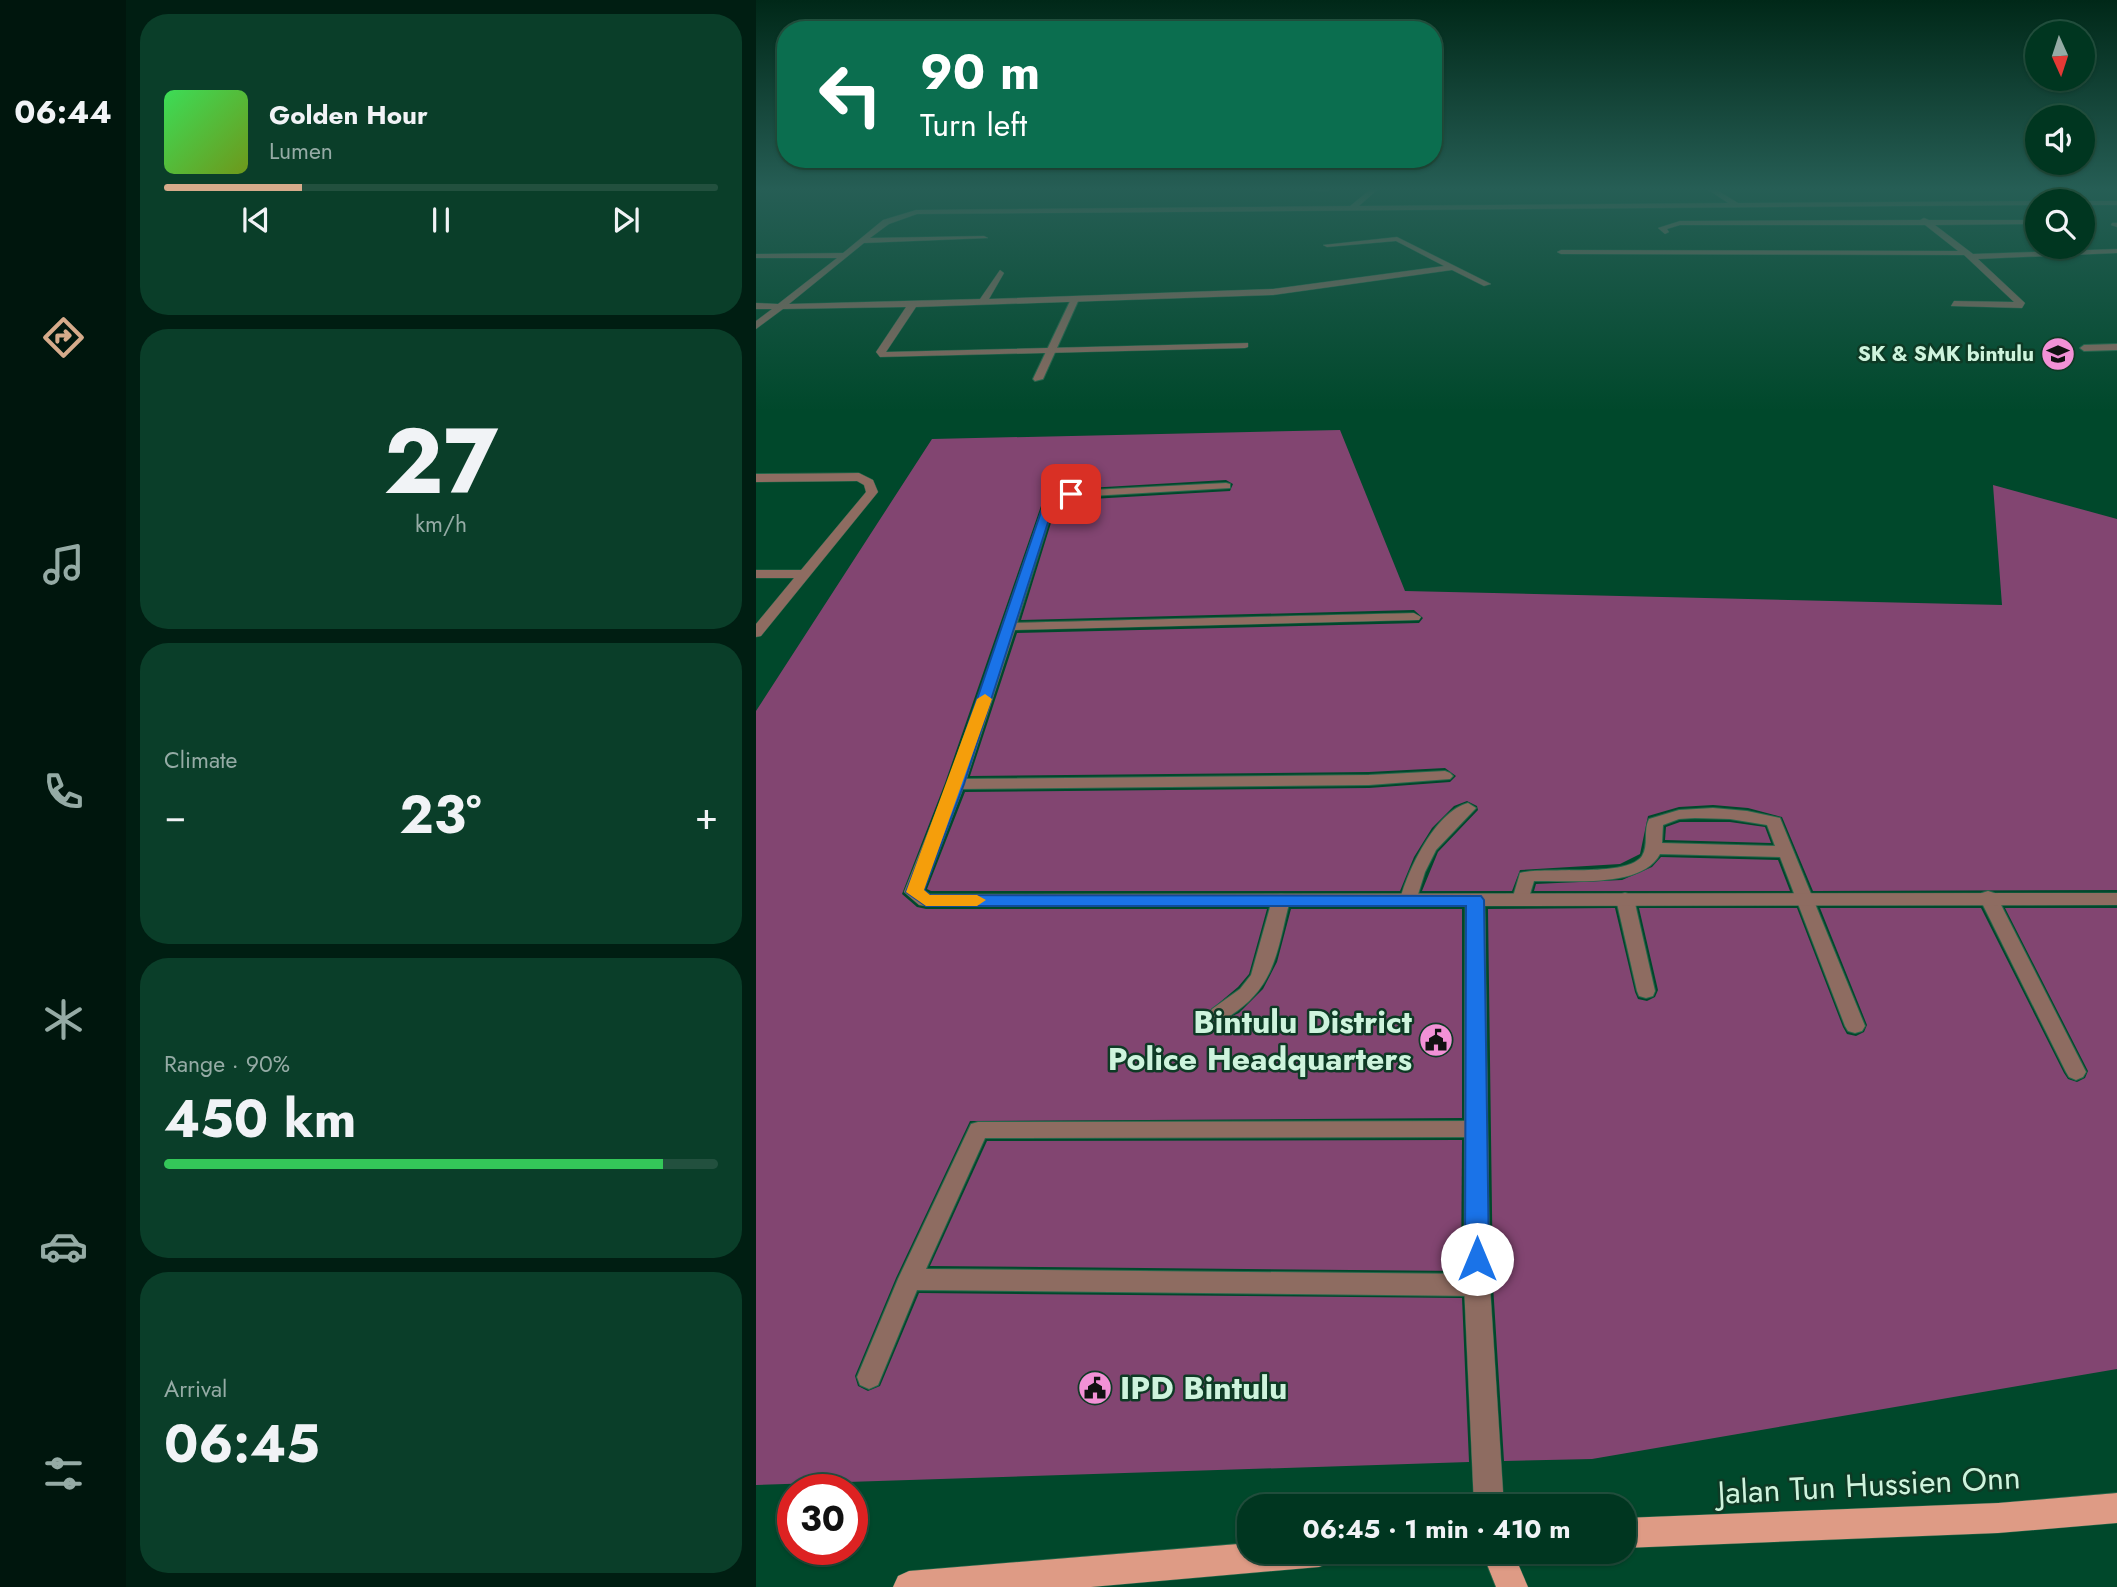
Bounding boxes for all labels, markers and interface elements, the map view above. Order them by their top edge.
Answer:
north arrow [2025,21,2095,91]
map controls [2025,21,2095,259]
text: 90 m [920,37,1040,107]
icon: left [805,49,896,140]
text: 06:44 [14,89,112,135]
text: Golden Hour [269,96,428,134]
text: Turn left [920,102,1027,148]
button: sound [2025,105,2095,175]
text: Lumen [269,134,333,168]
button: search [2025,189,2095,259]
icon: previous [237,201,275,239]
icon: pause [422,201,460,239]
icon: next [607,201,645,239]
icon: directions [39,313,88,362]
school or university icon: SK & SMK bintulu [2039,335,2077,373]
place label: SK & SMK bintulu [1858,339,2034,369]
text: 27 [384,396,498,527]
pin [1041,464,1101,524]
icon: arrive [1052,475,1090,513]
text: km/h [415,507,467,541]
icon: music [39,540,88,589]
text: Climate [164,743,237,777]
icon: phone [39,767,88,816]
text: 23° [400,777,481,853]
text: − [164,788,186,843]
text: + [695,788,718,843]
icon: climate [39,995,88,1044]
place label: Bintulu District Police Headquarters [1108,999,1413,1082]
public building icon: Bintulu District Police Headquarters [1417,1021,1455,1059]
text: Range · 90% [164,1047,290,1081]
text: 450 km [164,1081,357,1157]
icon: car [39,1222,88,1271]
position arrow [1440,1222,1514,1296]
place label: IPD Bintulu [1120,1365,1287,1411]
public building icon: IPD Bintulu [1076,1369,1114,1407]
text: Arrival [164,1372,227,1406]
text: 06:45 [164,1406,320,1482]
icon: filters [39,1449,88,1498]
street label: Jalan Tun Hussien Onn [1712,1454,2022,1516]
speed limit sign: 30 [777,1474,868,1565]
text: 06:45 · 1 min · 410 m [1302,1510,1571,1548]

